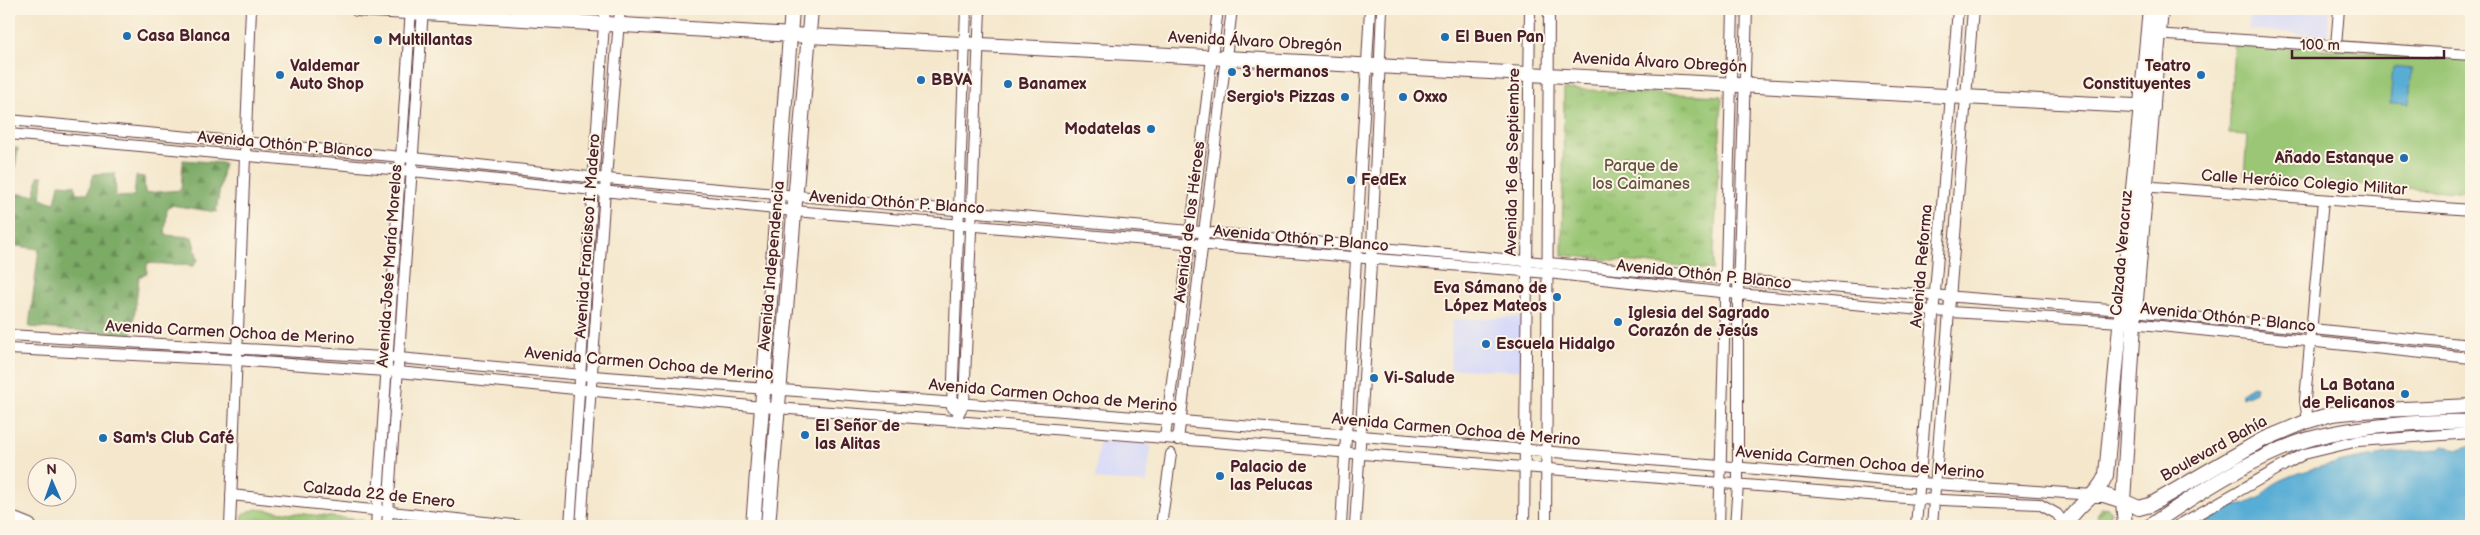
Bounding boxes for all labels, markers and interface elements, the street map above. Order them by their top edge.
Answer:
street label: Avenida Álvaro Obregón [1168,26,1343,56]
place label: Casa Blanca [137,27,230,46]
place label: El Buen Pan [1455,28,1544,47]
scale bar [2292,28,2445,60]
marker: Casa Blanca [121,30,133,42]
place label: Multillantas [388,31,472,50]
marker: El Buen Pan [1439,31,1451,43]
marker: Multillantas [372,34,384,46]
text: 100 m [2300,36,2340,55]
street label: Avenida Álvaro Obregón [1573,47,1748,77]
place label: Valdemar Auto Shop [289,57,364,94]
place label: Teatro Constituyentes [2083,57,2191,94]
place label: 3 hermanos [1242,63,1329,82]
marker: 3 hermanos [1226,66,1238,78]
street label: Avenida 16 de Septiembre [1502,67,1524,256]
marker: Valdemar Auto Shop [274,69,286,81]
marker: Teatro Constituyentes [2195,69,2207,81]
place label: BBVA [931,71,972,90]
marker: BBVA [915,74,927,86]
place label: Banamex [1018,75,1086,94]
marker: Banamex [1002,78,1014,90]
place label: Sergio's Pizzas [1227,88,1335,107]
place label: Oxxo [1413,88,1448,107]
marker: Sergio's Pizzas [1339,91,1351,103]
marker: Oxxo [1397,91,1409,103]
place label: Modatelas [1064,120,1141,139]
marker: Modatelas [1145,123,1157,135]
street label: Avenida Othón P. Blanco [197,128,373,162]
street label: Avenida Francisco I. Madero [571,133,605,339]
street label: Avenida de los Héroes [1171,140,1209,304]
place label: Añado Estanque [2274,149,2394,168]
marker: Añado Estanque [2398,152,2410,164]
park label: Parque de los Caimanes [1592,157,1690,194]
street label: Avenida José María Morelos [373,164,407,368]
street label: Calle Heróico Colegio Militar [2200,166,2408,200]
place label: FedEx [1361,171,1406,190]
marker: FedEx [1345,174,1357,186]
street label: Avenida Independencia [755,180,789,352]
street label: Avenida Othón P. Blanco [809,187,985,219]
street label: Calzada Veracruz [2107,189,2137,317]
street label: Avenida Reforma [1907,203,1937,329]
street label: Avenida Othón P. Blanco [1213,222,1389,256]
street label: Avenida Othón P. Blanco [1616,256,1792,294]
place label: Eva Sámano de López Mateos [1433,279,1547,316]
marker: Eva Sámano de López Mateos [1551,291,1563,303]
street label: Avenida Othón P. Blanco [2140,299,2316,337]
place label: Iglesia del Sagrado Corazón de Jesús [1628,304,1770,341]
marker: Iglesia del Sagrado Corazón de Jesús [1612,316,1624,328]
street label: Avenida Carmen Ochoa de Merino [105,317,355,349]
place label: Escuela Hidalgo [1496,335,1615,354]
marker: Escuela Hidalgo [1480,338,1492,350]
street label: Avenida Carmen Ochoa de Merino [524,344,774,384]
place label: Vi-Salude [1384,369,1455,388]
marker: Vi-Salude [1368,372,1380,384]
street label: Avenida Carmen Ochoa de Merino [928,376,1178,416]
place label: La Botana de Pelicanos [2302,376,2395,413]
marker: La Botana de Pelicanos [2399,388,2411,400]
street label: Avenida Carmen Ochoa de Merino [1331,410,1581,450]
street label: Boulevard Bahía [2157,412,2271,486]
place label: El Señor de las Alitas [815,417,900,454]
place label: Sam's Club Café [113,429,235,448]
marker: El Señor de las Alitas [799,429,811,441]
marker: Sam's Club Café [97,432,109,444]
street label: Avenida Carmen Ochoa de Merino [1735,443,1985,483]
north arrow [28,458,78,508]
place label: Palacio de las Pelucas [1230,458,1313,495]
text: N [46,461,57,478]
marker: Palacio de las Pelucas [1214,470,1226,482]
street label: Calzada 22 de Enero [302,478,456,512]

